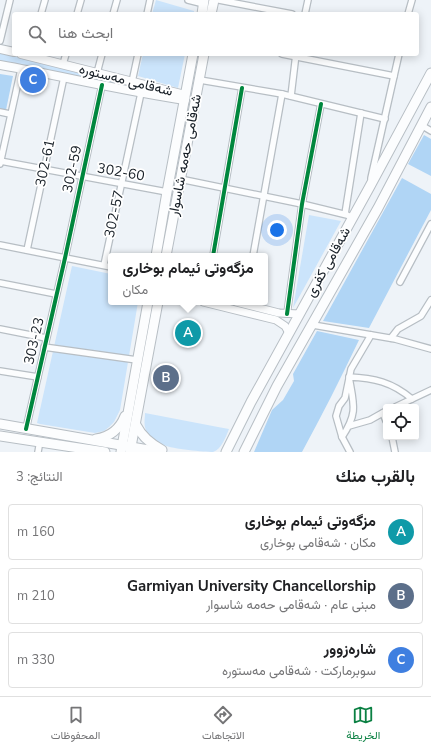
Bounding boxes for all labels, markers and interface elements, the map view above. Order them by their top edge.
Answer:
search box [12,12,419,56]
icon: search [26,23,48,45]
text: ابحث هنا [58,23,113,43]
street label: شەقامی مەستورە [77,59,175,101]
pin: C [20,65,46,95]
street label: شەقامی حەمە شاسوار [164,92,206,219]
street label: 302-61 [31,138,59,188]
street label: 302-59 [58,144,86,194]
street label: 302-60 [96,158,146,186]
street label: 302-57 [100,189,128,239]
your location [267,220,287,240]
street label: شەقامی کفری [301,224,355,300]
popup [108,253,268,305]
text: مزگەوتی ئیمام بوخاری [122,258,254,278]
text: مكان [122,281,148,299]
street label: 303-23 [19,316,49,366]
pin: A [175,318,201,348]
pin: B [153,363,179,393]
map controls [383,404,419,440]
button: locate [383,404,419,440]
text: بالقرب منك [336,465,415,488]
text: النتائج: 3 [16,468,63,486]
text: مزگەوتی ئیمام بوخاری [245,511,376,531]
text: 160 m [17,523,55,541]
text: A [396,523,406,541]
text: مكان · شەقامی بوخاری [260,534,376,552]
text: Garmiyan University Chancellorship [127,576,376,596]
text: 210 m [17,587,55,605]
text: B [397,587,405,605]
text: مبنى عام · شەقامی حەمە شاسوار [206,596,376,614]
text: شارەزوور [324,639,376,659]
text: 330 m [17,651,55,669]
text: C [397,651,405,669]
text: سوبرماركت · شەقامی مەستورە [222,662,376,680]
tab: المحفوظات [51,704,100,745]
tab: الاتجاهات [202,704,245,745]
tab: الخريطة [346,704,380,745]

